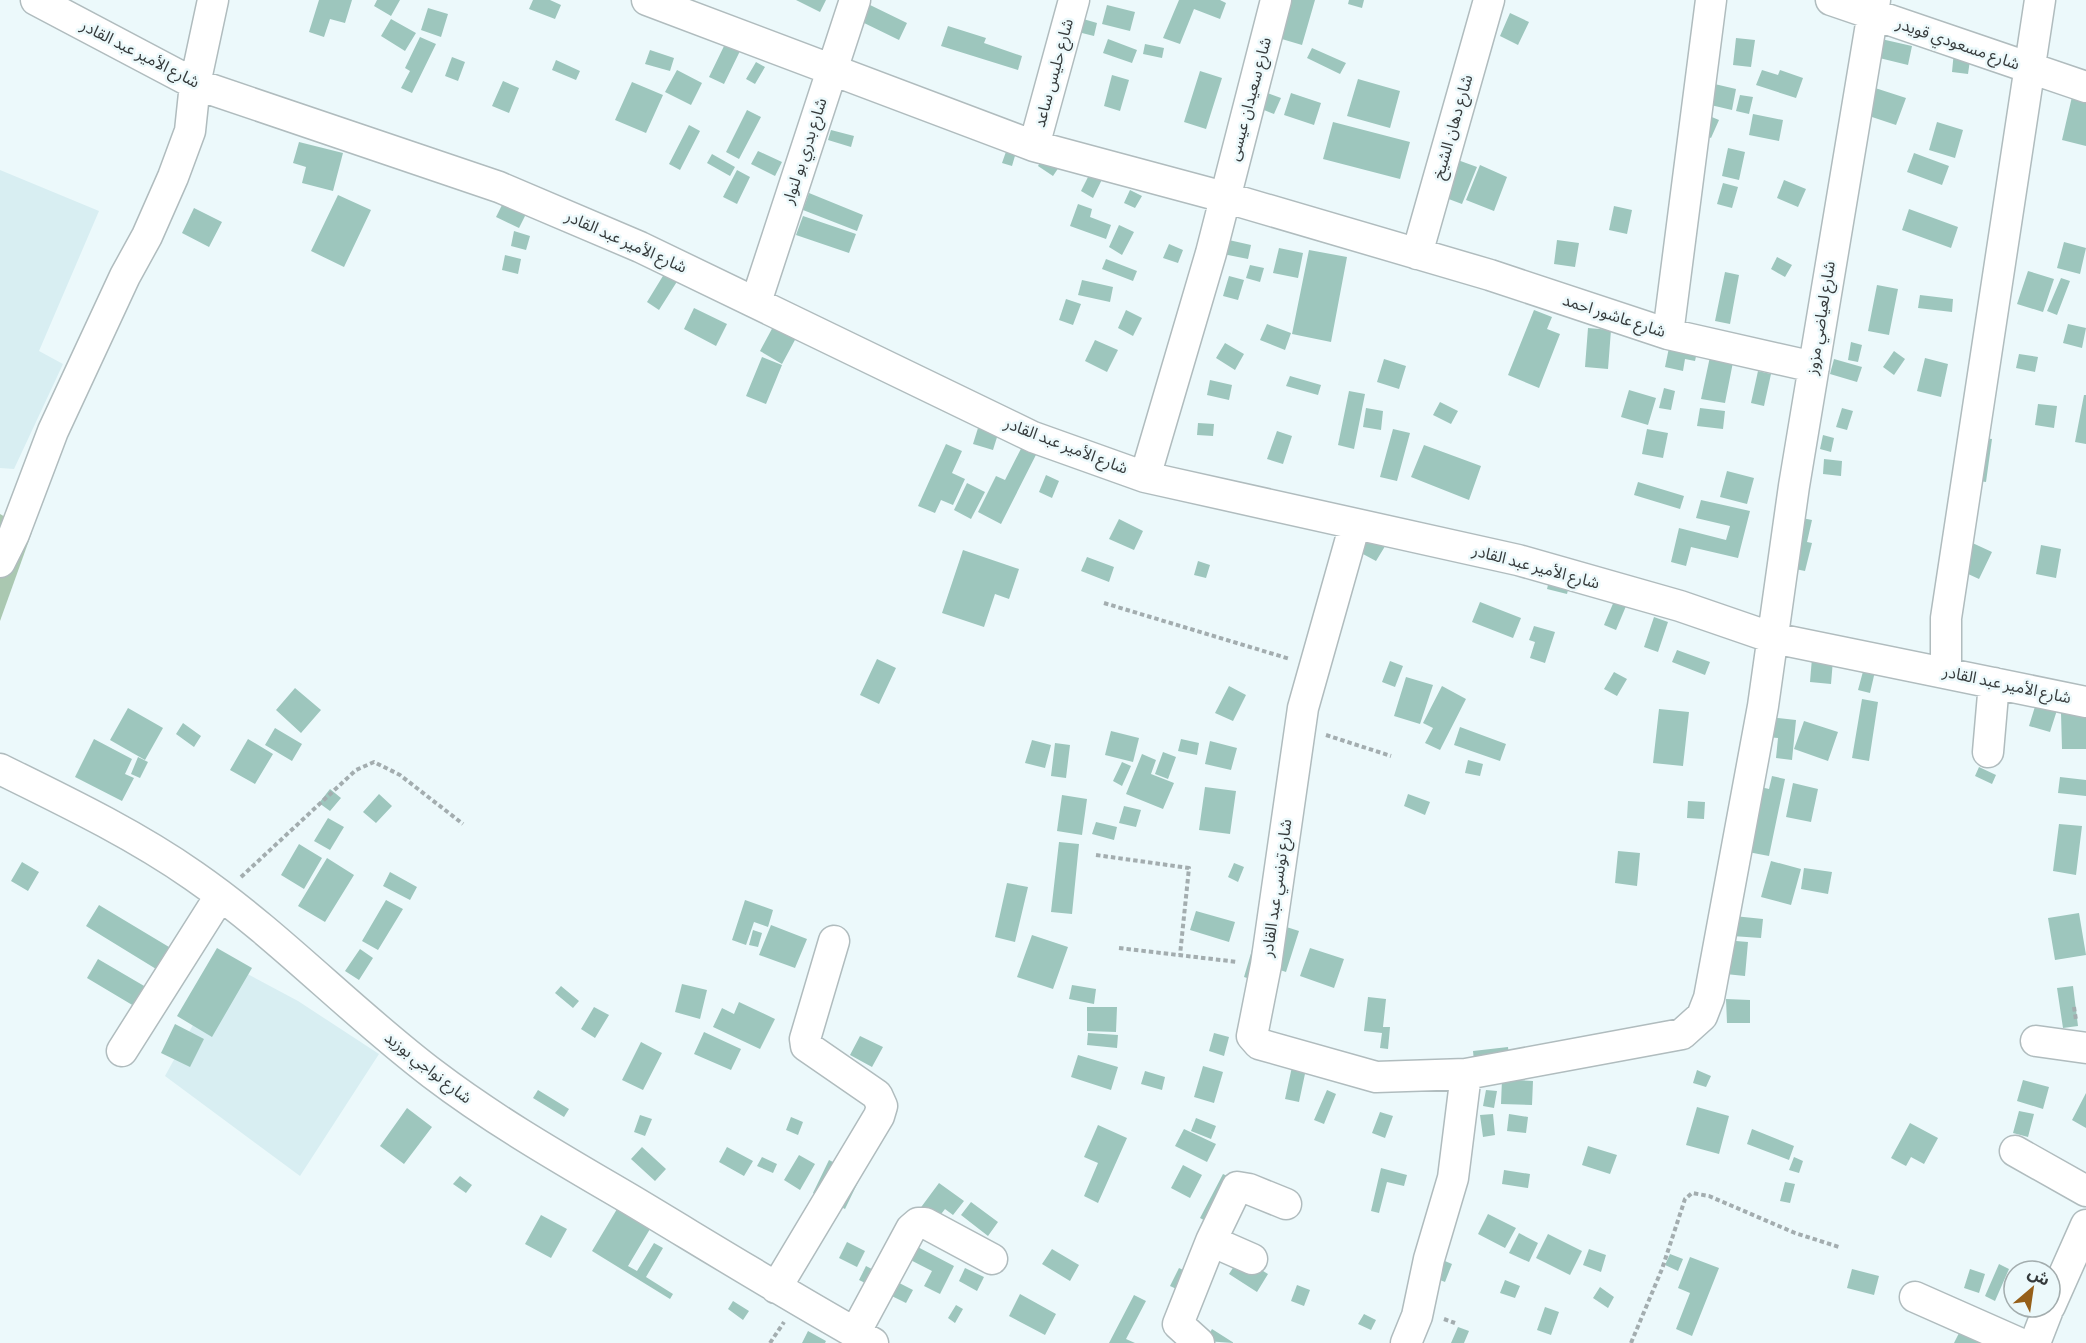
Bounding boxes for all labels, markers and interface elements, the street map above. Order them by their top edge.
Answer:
street label: شارع مسعودي قويدر [1892,12,2023,76]
street label: شارع الأمير عبد القادر [75,14,203,94]
street label: شارع حليس ساعد [1029,16,1080,130]
street label: شارع سعيدان عيسى [1223,35,1278,163]
street label: شارع دهان الشيخ [1428,72,1479,182]
street label: شارع بدري بو لنوار [777,95,833,208]
street label: شارع الأمير عبد القادر [560,205,690,280]
street label: شارع لعياضي مزوز [1801,260,1842,378]
street label: شارع عاشور احمد [1559,289,1668,344]
street label: شارع الأمير عبد القادر [1000,412,1131,481]
street label: شارع الأمير عبد القادر [1469,539,1602,596]
street label: شارع الأمير عبد القادر [1940,660,2073,710]
street label: شارع تونسي عبد القادر [1256,818,1299,959]
street label: شارع نواجي بوزيد [379,1027,476,1110]
north arrow [2002,1259,2062,1319]
text: ش [2024,1262,2054,1292]

